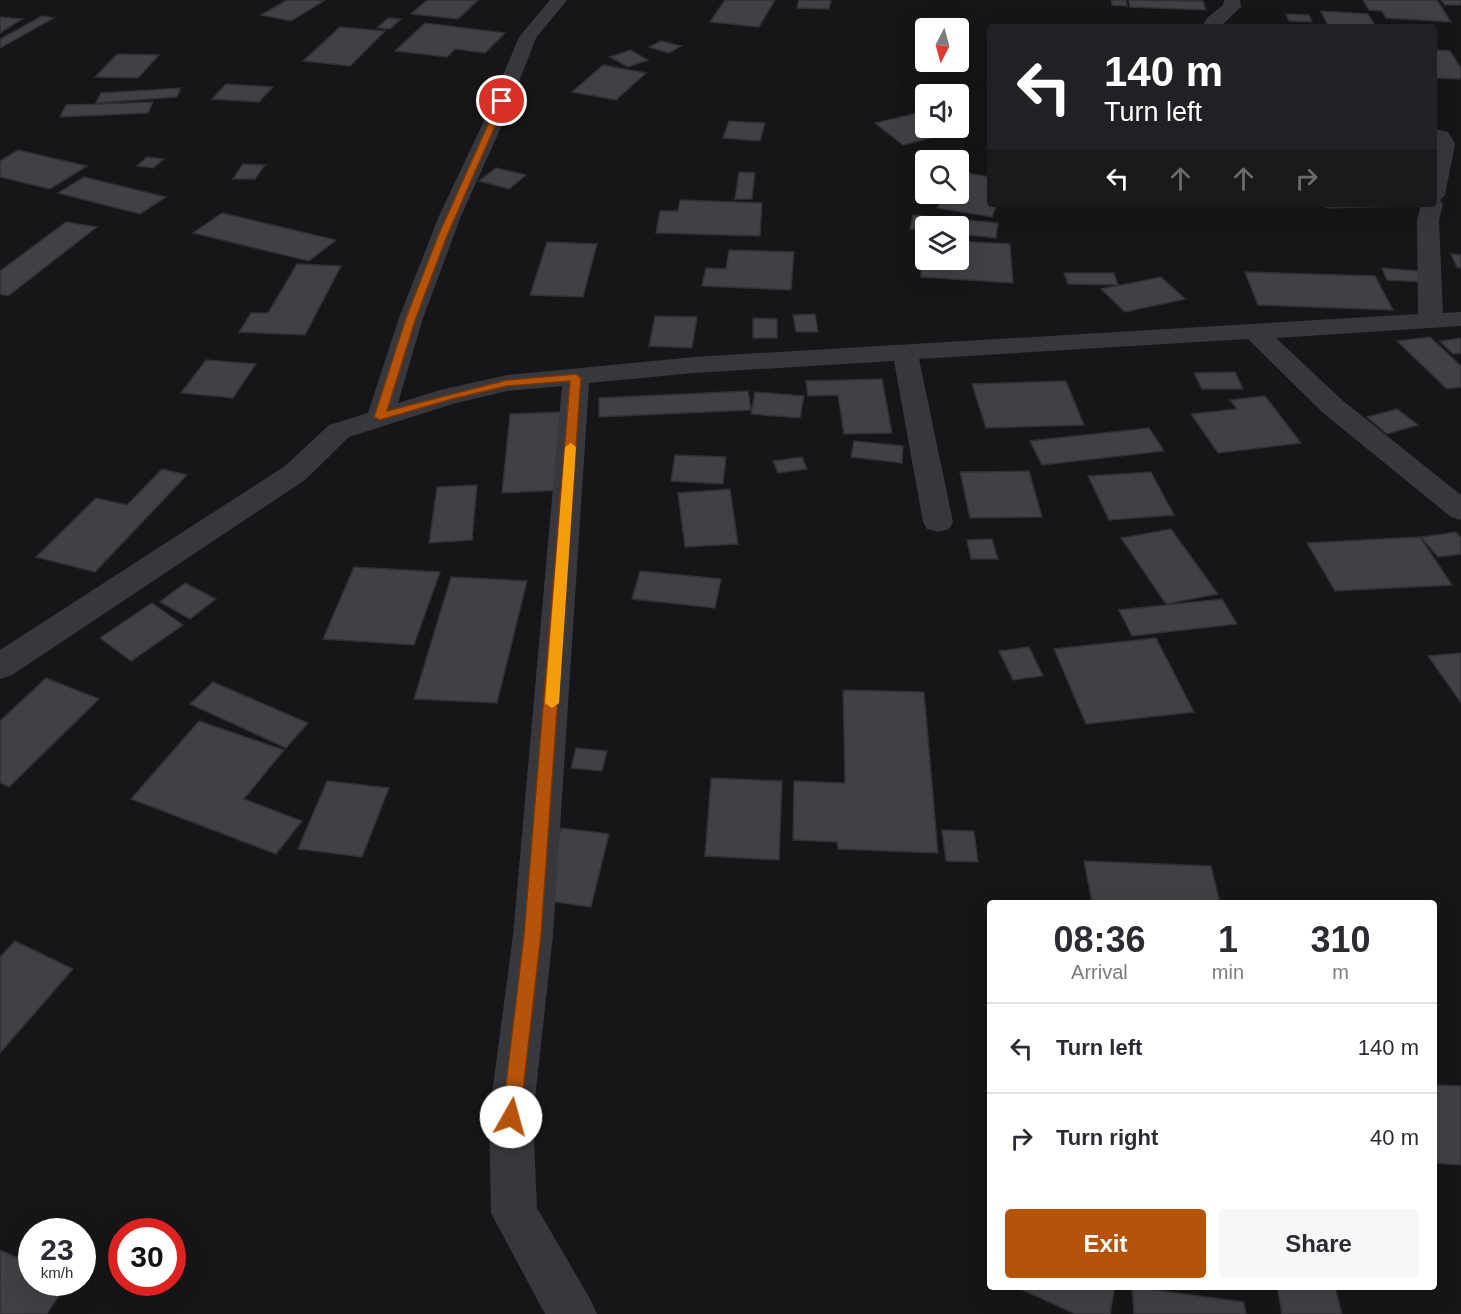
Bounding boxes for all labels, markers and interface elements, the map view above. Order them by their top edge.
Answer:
north arrow [915,18,969,72]
map controls [915,18,969,270]
icon: left [1005,48,1083,126]
text: 140 m [1104,48,1223,95]
pin [476,75,527,126]
icon: arrive [485,84,518,117]
button: sound [915,84,969,138]
text: Turn left [1104,97,1202,127]
button: search [915,150,969,204]
icon: left [1101,162,1134,195]
icon: ahead [1164,162,1197,195]
icon: ahead [1227,162,1260,195]
icon: right [1290,162,1323,195]
button: layers [915,216,969,270]
text: 08:36 [1053,919,1145,960]
text: 1 [1218,919,1238,960]
text: 310 [1310,919,1371,960]
text: Arrival [1071,961,1128,983]
text: min [1212,961,1244,983]
text: m [1332,961,1349,983]
icon: left [1005,1032,1038,1065]
text: Turn left [1056,1035,1142,1060]
text: 140 m [1358,1035,1419,1060]
position arrow [479,1085,543,1149]
icon: right [1005,1122,1038,1155]
text: Turn right [1056,1125,1158,1150]
text: 40 m [1370,1125,1419,1150]
button: Exit [1005,1209,1206,1278]
button: Share [1218,1209,1419,1278]
speed limit sign: 30 [108,1218,186,1296]
text: 23 [40,1233,74,1266]
text: km/h [41,1264,73,1281]

